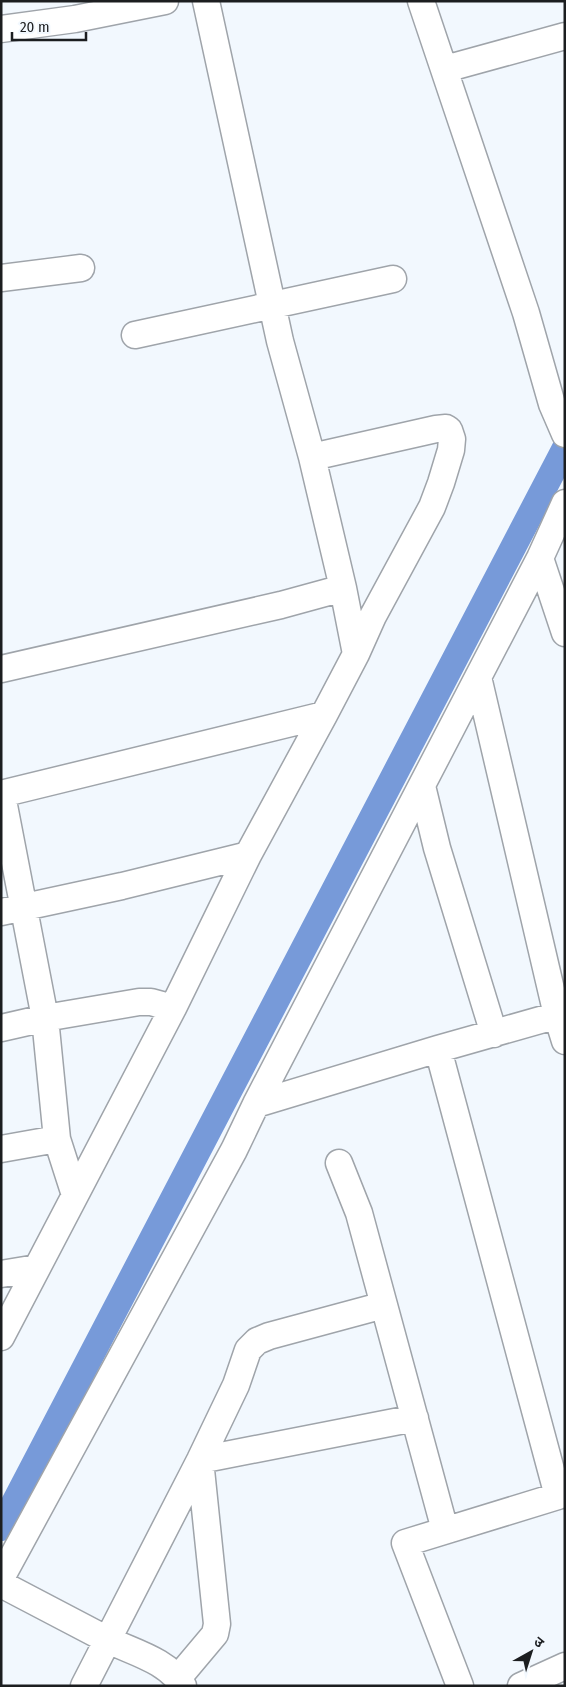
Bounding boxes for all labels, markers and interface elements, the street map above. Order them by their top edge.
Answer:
scale bar [12,10,86,42]
text: 20 m [20,18,50,36]
north arrow [506,1627,556,1677]
text: उ [530,1633,548,1652]

